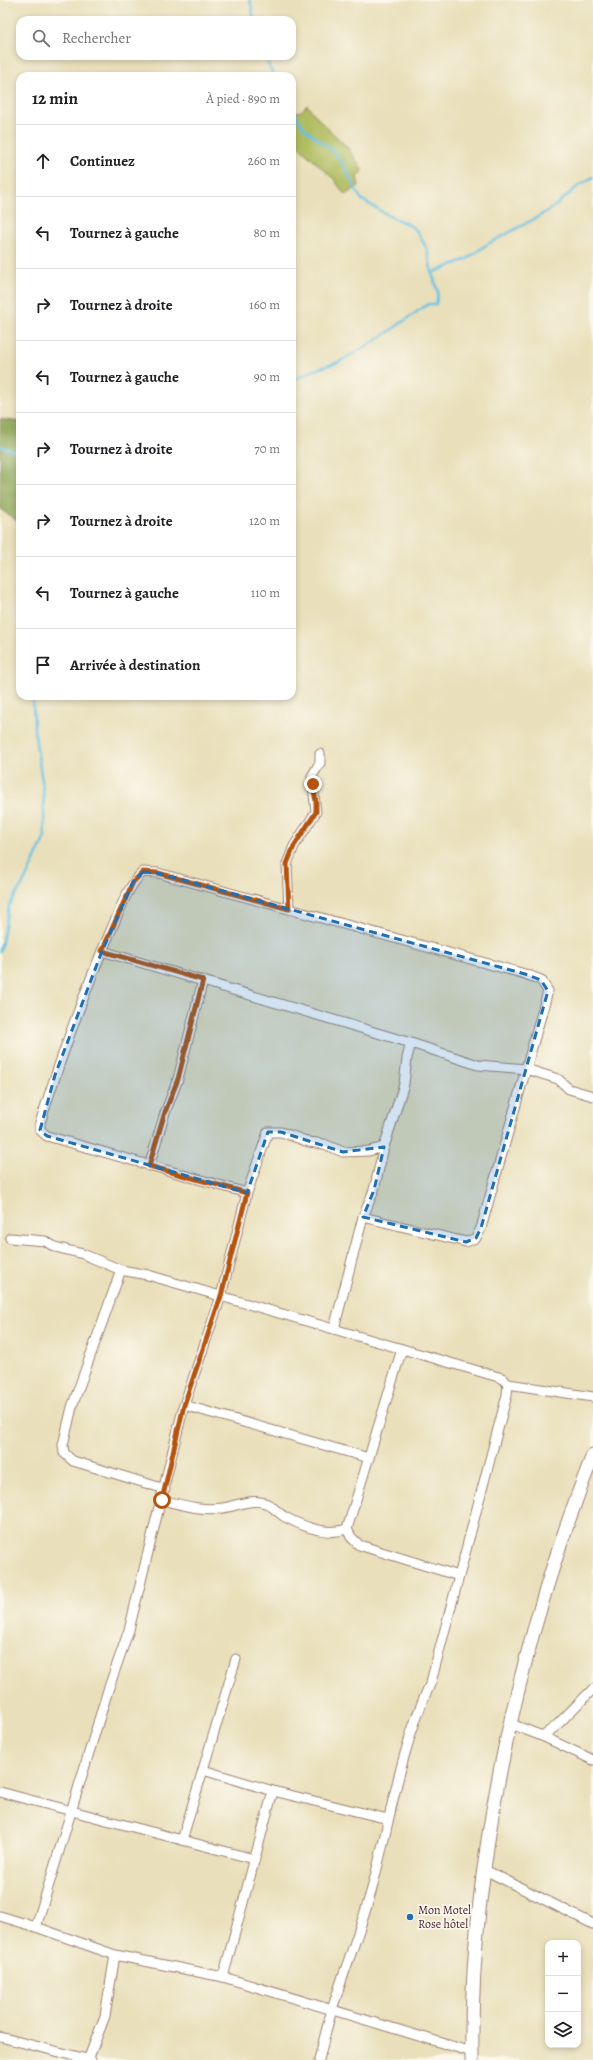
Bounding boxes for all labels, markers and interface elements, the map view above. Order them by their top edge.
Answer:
search box [16,16,296,60]
icon: search [30,27,52,49]
text: Rechercher [62,28,131,48]
text: 12 min [32,87,78,110]
text: À pied · 890 m [206,90,280,107]
icon: ahead [32,150,54,172]
text: Continuez [70,151,135,171]
text: 260 m [247,152,280,169]
icon: left [32,222,54,244]
text: Tournez à gauche [70,223,179,243]
text: 80 m [253,224,280,241]
icon: right [32,294,54,316]
text: Tournez à droite [70,295,173,315]
text: 160 m [249,296,280,313]
icon: left [32,366,54,388]
text: Tournez à gauche [70,367,179,387]
text: 90 m [254,368,280,385]
icon: right [32,438,54,460]
text: Tournez à droite [70,439,173,459]
text: 70 m [254,440,280,457]
icon: right [32,510,54,532]
text: Tournez à droite [70,511,173,531]
text: 120 m [249,512,280,529]
icon: left [32,582,54,604]
text: Tournez à gauche [70,583,179,603]
text: 110 m [251,584,280,601]
icon: arrive [32,654,54,676]
text: Arrivée à destination [70,655,201,675]
route end [304,775,322,793]
route start [153,1491,171,1509]
place label: Mon Motel Rose hôtel [418,1902,471,1932]
marker: Mon Motel Rose hôtel [405,1912,415,1922]
map controls [545,1940,581,2048]
button: + [545,1940,581,1976]
button: − [545,1976,581,2012]
button: layers [545,2012,581,2048]

